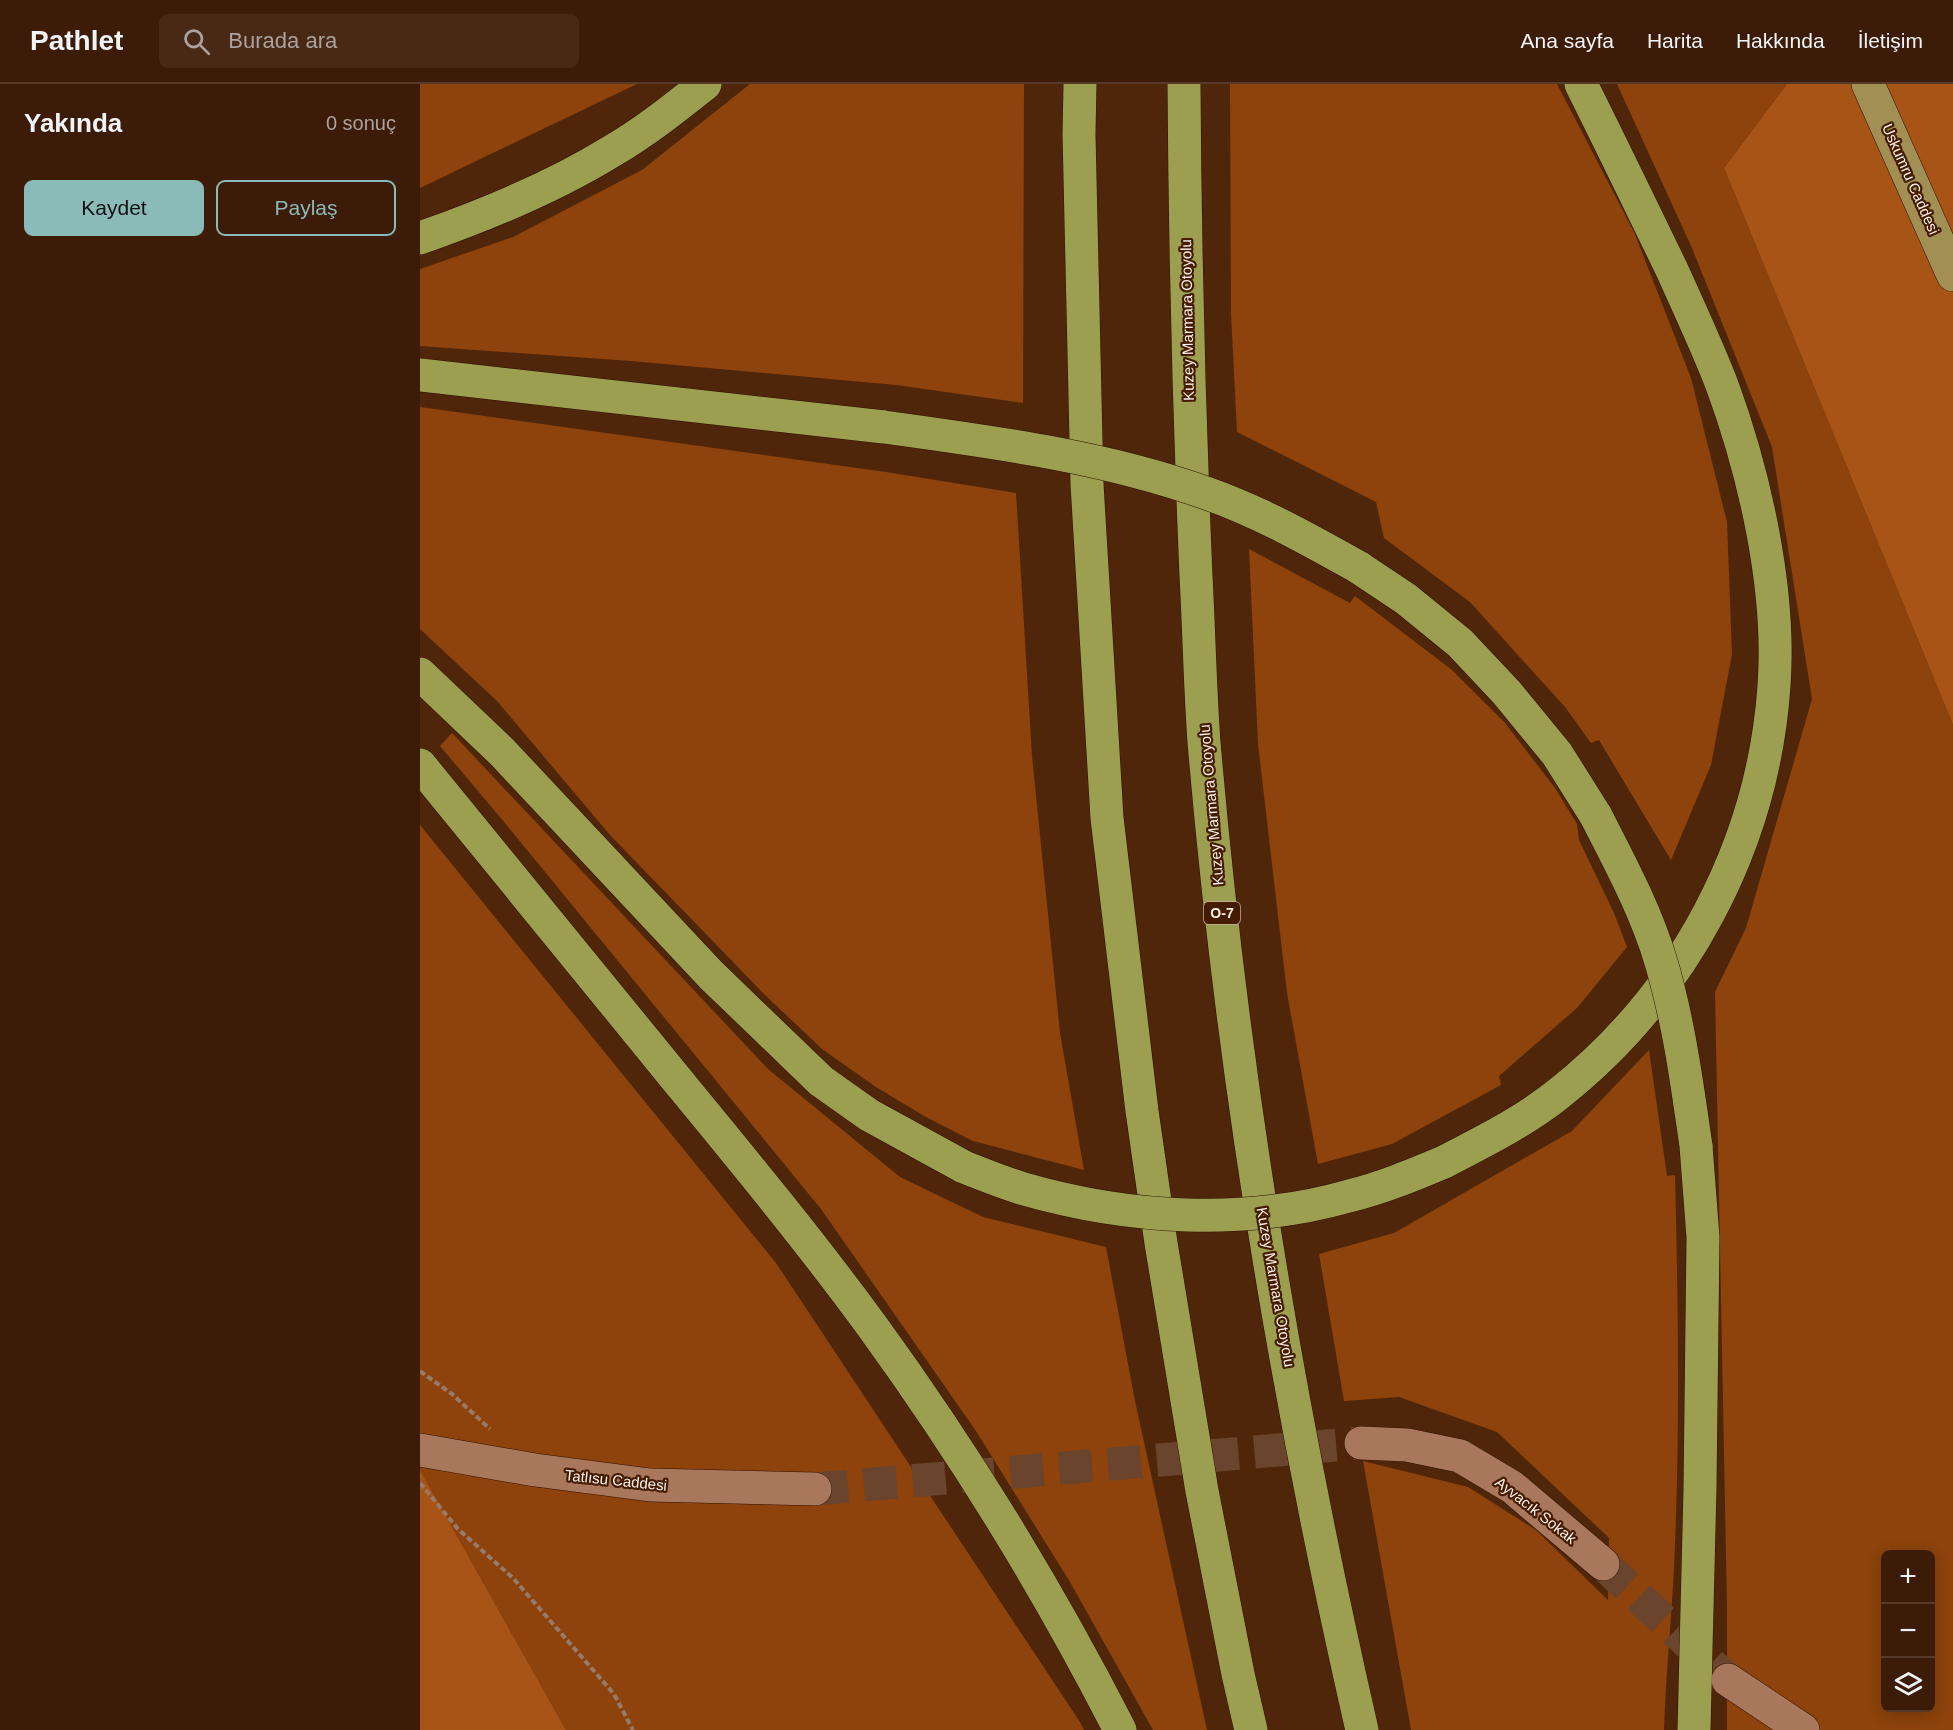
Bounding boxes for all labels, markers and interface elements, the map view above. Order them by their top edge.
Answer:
search box [159,14,579,68]
text: Pathlet [30,25,123,56]
icon: search [180,25,213,58]
text: Burada ara [228,28,337,53]
text: Ana sayfa [1521,29,1614,52]
text: Harita [1647,29,1703,52]
text: Hakkında [1736,29,1825,52]
text: İletişim [1858,29,1923,52]
text: Yakında [24,108,122,138]
text: 0 sonuç [326,112,396,134]
street label: Uskumru Caddesi [1879,121,1943,237]
button: Kaydet [24,180,204,236]
button: Paylaş [216,180,396,236]
street label: Kuzey Marmara Otoyolu [1177,239,1197,401]
street label: Kuzey Marmara Otoyolu [1195,724,1227,886]
road number: O-7 [1204,902,1240,924]
street label: Kuzey Marmara Otoyolu [1254,1206,1298,1368]
street label: Tatlısu Caddesi [564,1466,668,1494]
street label: Ayvacık Sokak [1492,1473,1580,1547]
map controls [1881,1550,1935,1712]
button: + [1881,1550,1935,1604]
button: − [1881,1604,1935,1658]
button: layers [1881,1658,1935,1712]

